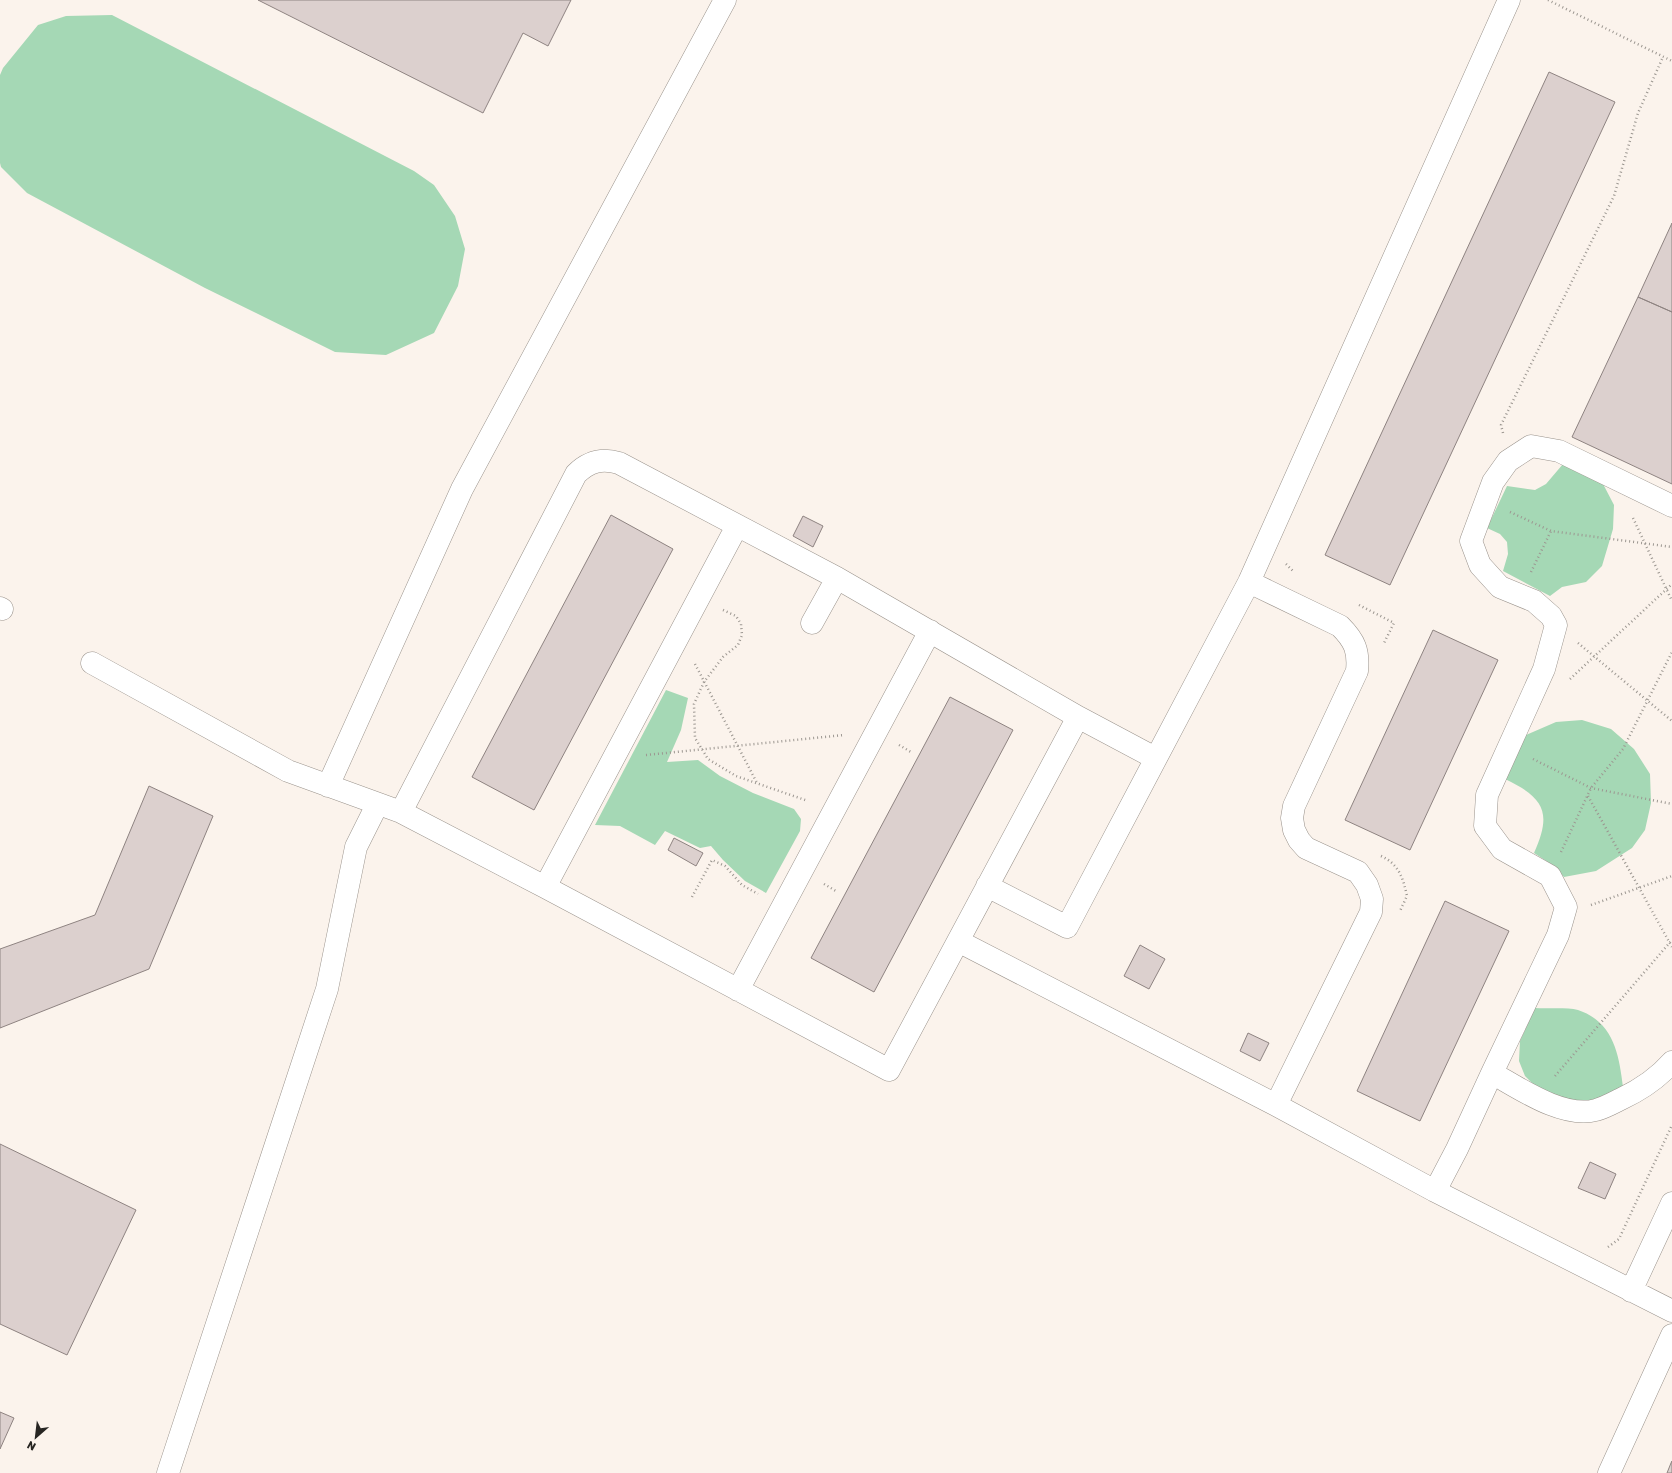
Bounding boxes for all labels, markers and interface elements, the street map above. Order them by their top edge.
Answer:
north arrow [16,1417,56,1457]
text: N [25,1438,38,1453]

